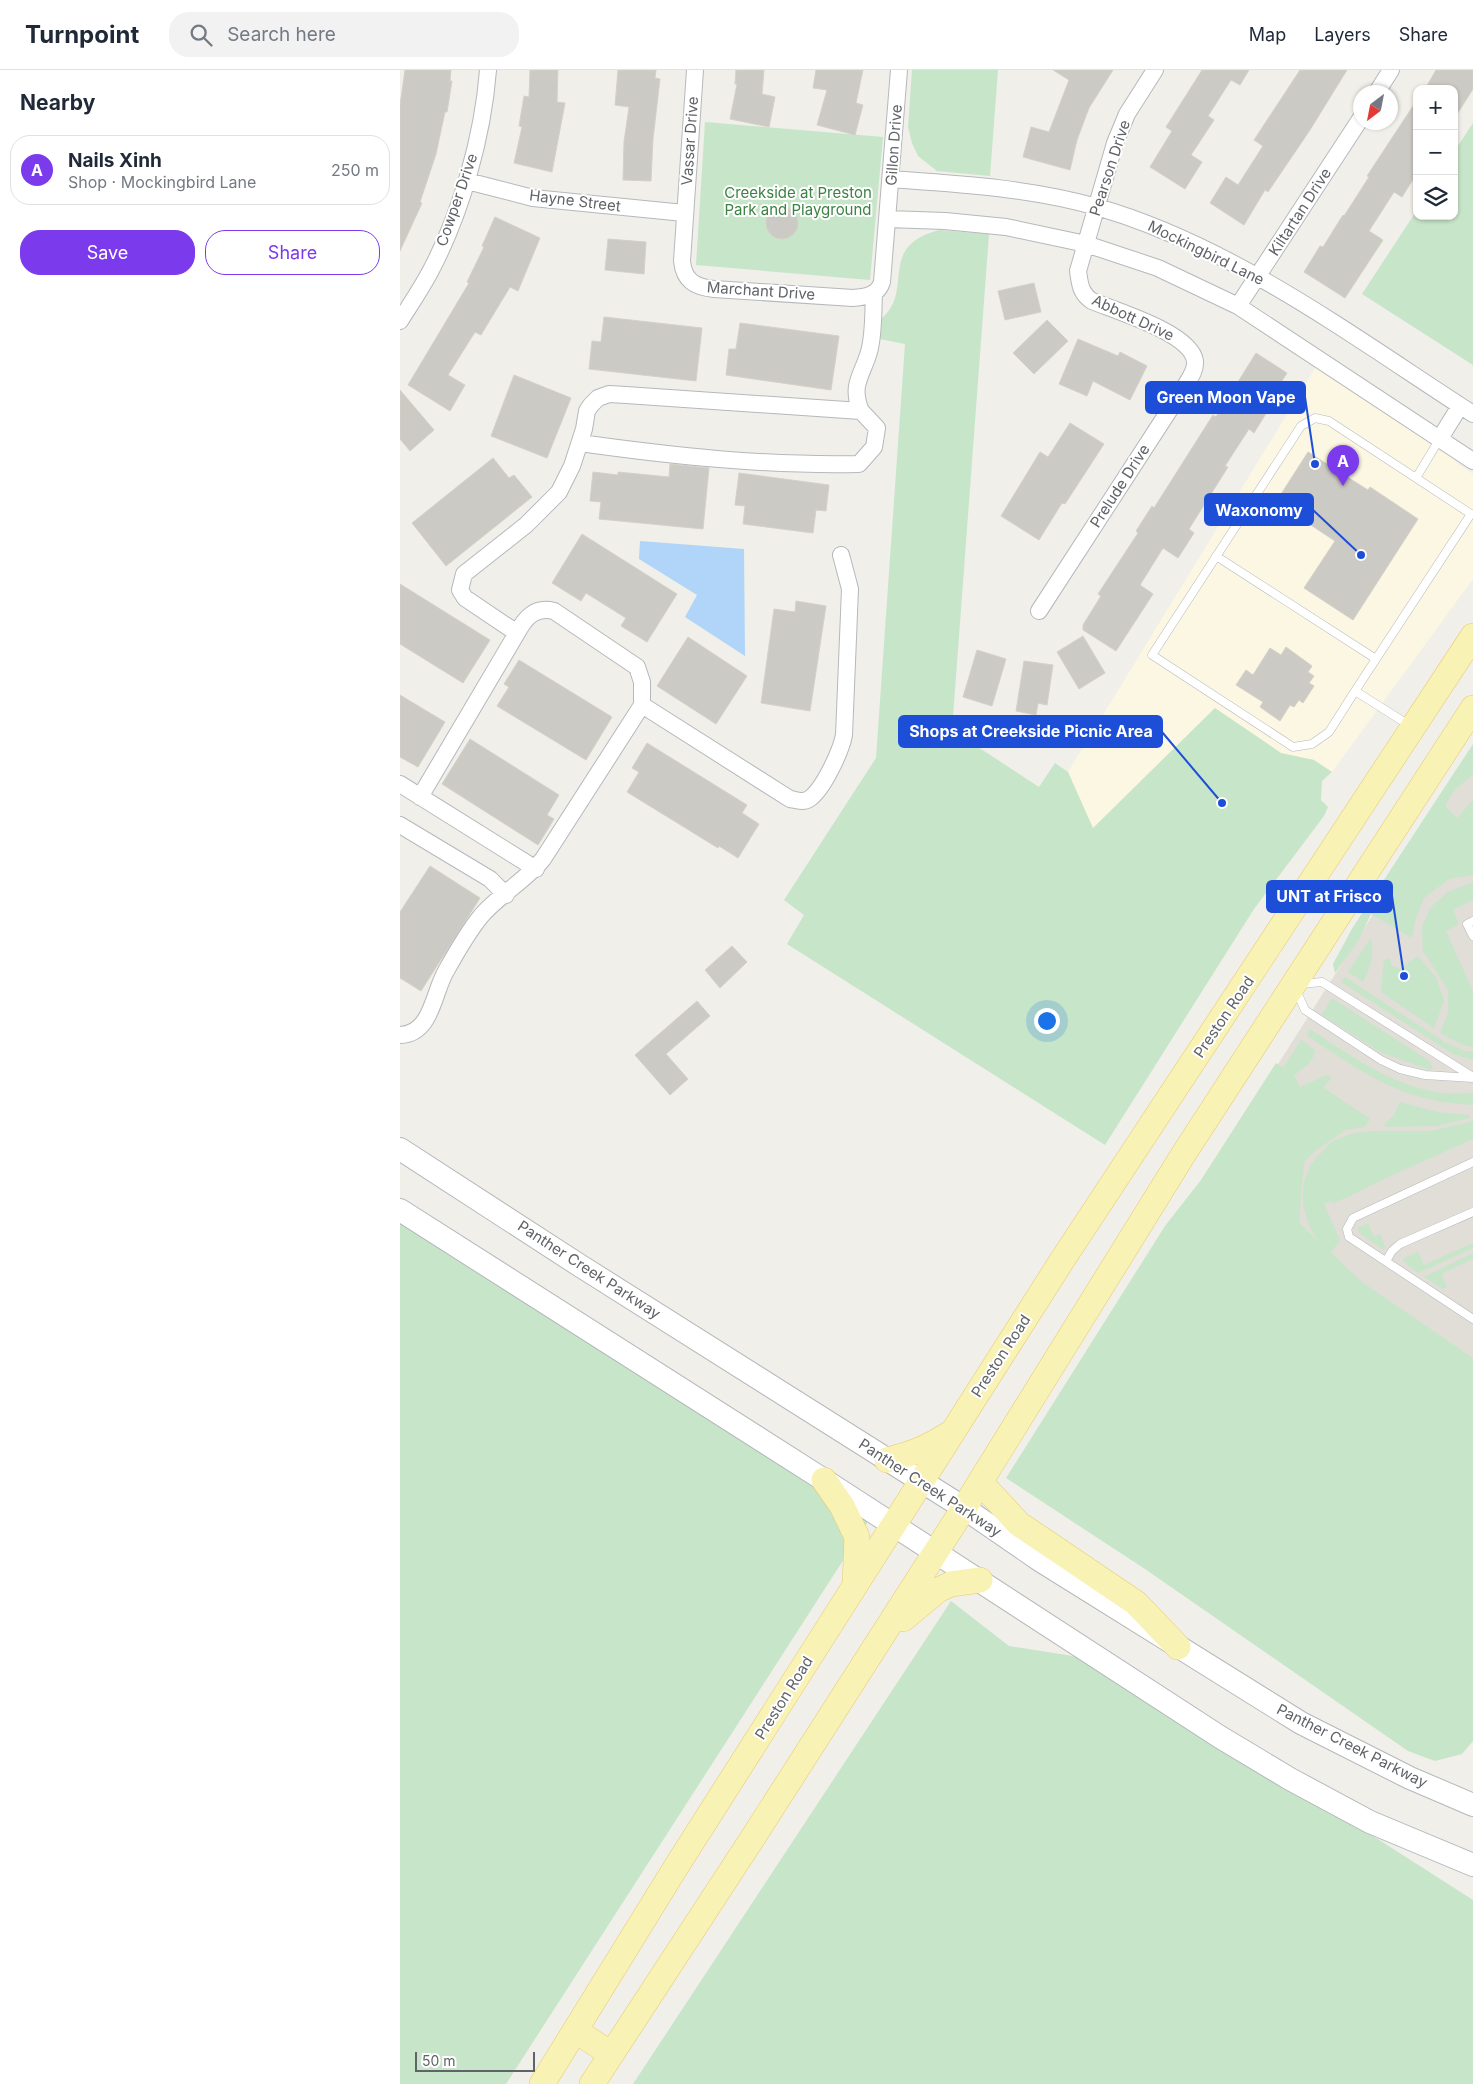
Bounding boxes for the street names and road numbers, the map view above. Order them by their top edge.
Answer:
street label: Vassar Drive [677,96,702,186]
street label: Gillon Drive [881,104,906,186]
street label: Pearson Drive [1085,118,1134,218]
street label: Cowper Drive [432,151,481,249]
street label: Kiltartan Drive [1264,164,1335,259]
street label: Hayne Street [528,185,622,216]
street label: Mockingbird Lane [1145,216,1268,289]
street label: Marchant Drive [706,277,816,304]
street label: Abbott Drive [1089,290,1177,345]
street label: Prelude Drive [1086,440,1154,531]
street label: Preston Road [1189,972,1258,1061]
street label: Panther Creek Parkway [514,1216,665,1323]
street label: Preston Road [967,1311,1034,1401]
street label: Panther Creek Parkway [855,1434,1006,1541]
street label: Preston Road [750,1653,817,1743]
street label: Panther Creek Parkway [1274,1699,1431,1792]

